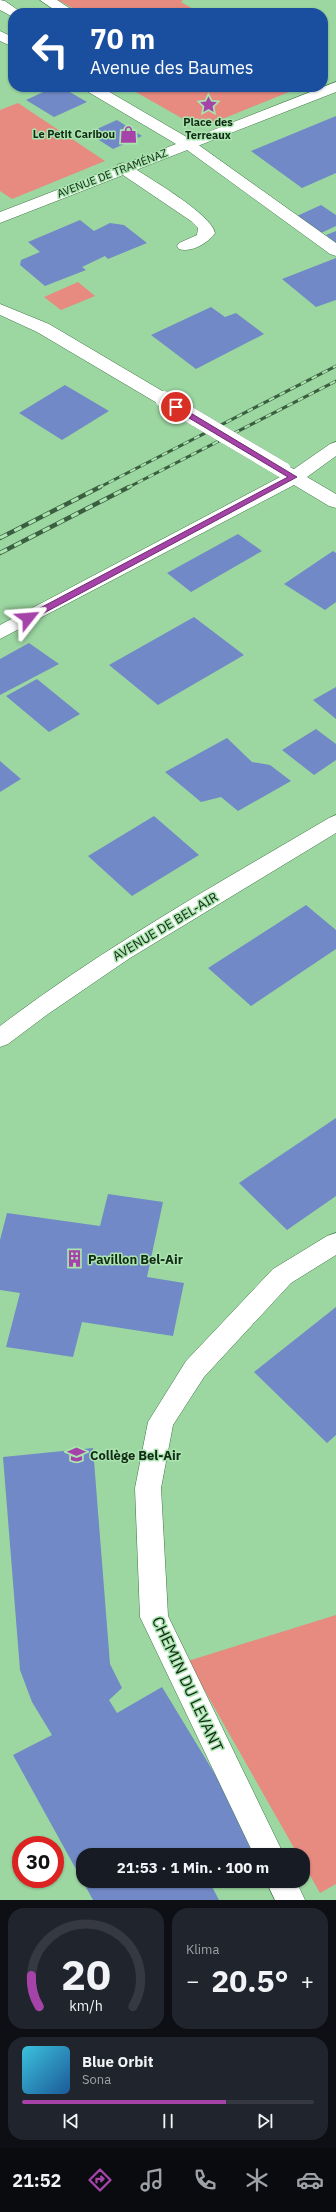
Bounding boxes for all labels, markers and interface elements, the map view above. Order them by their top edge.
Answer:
text: 70 m [90,20,155,57]
icon: left [24,24,76,76]
text: Avenue des Baumes [90,56,254,79]
place icon: Place des Terreaux [198,94,218,114]
place label: Place des Terreaux [183,115,233,142]
shop icon: Le Petit Caribou [118,124,138,144]
place label: Le Petit Caribou [33,127,115,141]
street label: AVENUE DE TRAMÉNAZ [55,145,169,201]
pin [159,390,193,424]
icon: arrive [165,396,187,418]
position arrow [7,597,49,639]
street label: AVENUE DE BEL-AIR [109,888,221,965]
building icon: Pavillon Bel-Air [65,1249,85,1269]
place label: Pavillon Bel-Air [88,1251,183,1268]
school or university icon: Collège Bel-Air [67,1445,87,1465]
place label: Collège Bel-Air [90,1447,181,1464]
street label: CHEMIN DU LEVANT [148,1613,228,1755]
speed limit sign: 30 [12,1836,64,1888]
text: 21:53 · 1 Min. · 100 m [117,1858,269,1877]
text: Klima [186,1941,219,1958]
text: 20 [61,1946,111,2000]
text: 20.5° [211,1961,289,2000]
text: − [186,1966,199,1995]
text: + [301,1966,314,1995]
text: km/h [69,1995,103,2014]
text: Blue Orbit [82,2052,153,2071]
text: Sona [82,2071,111,2088]
icon: previous [60,2110,82,2132]
icon: pause [157,2110,179,2132]
icon: next [254,2110,276,2132]
icon: directions [86,2166,114,2194]
icon: music [138,2166,166,2194]
icon: phone [191,2166,219,2194]
icon: climate [243,2166,271,2194]
icon: car [296,2166,324,2194]
text: 21:52 [12,2169,61,2192]

